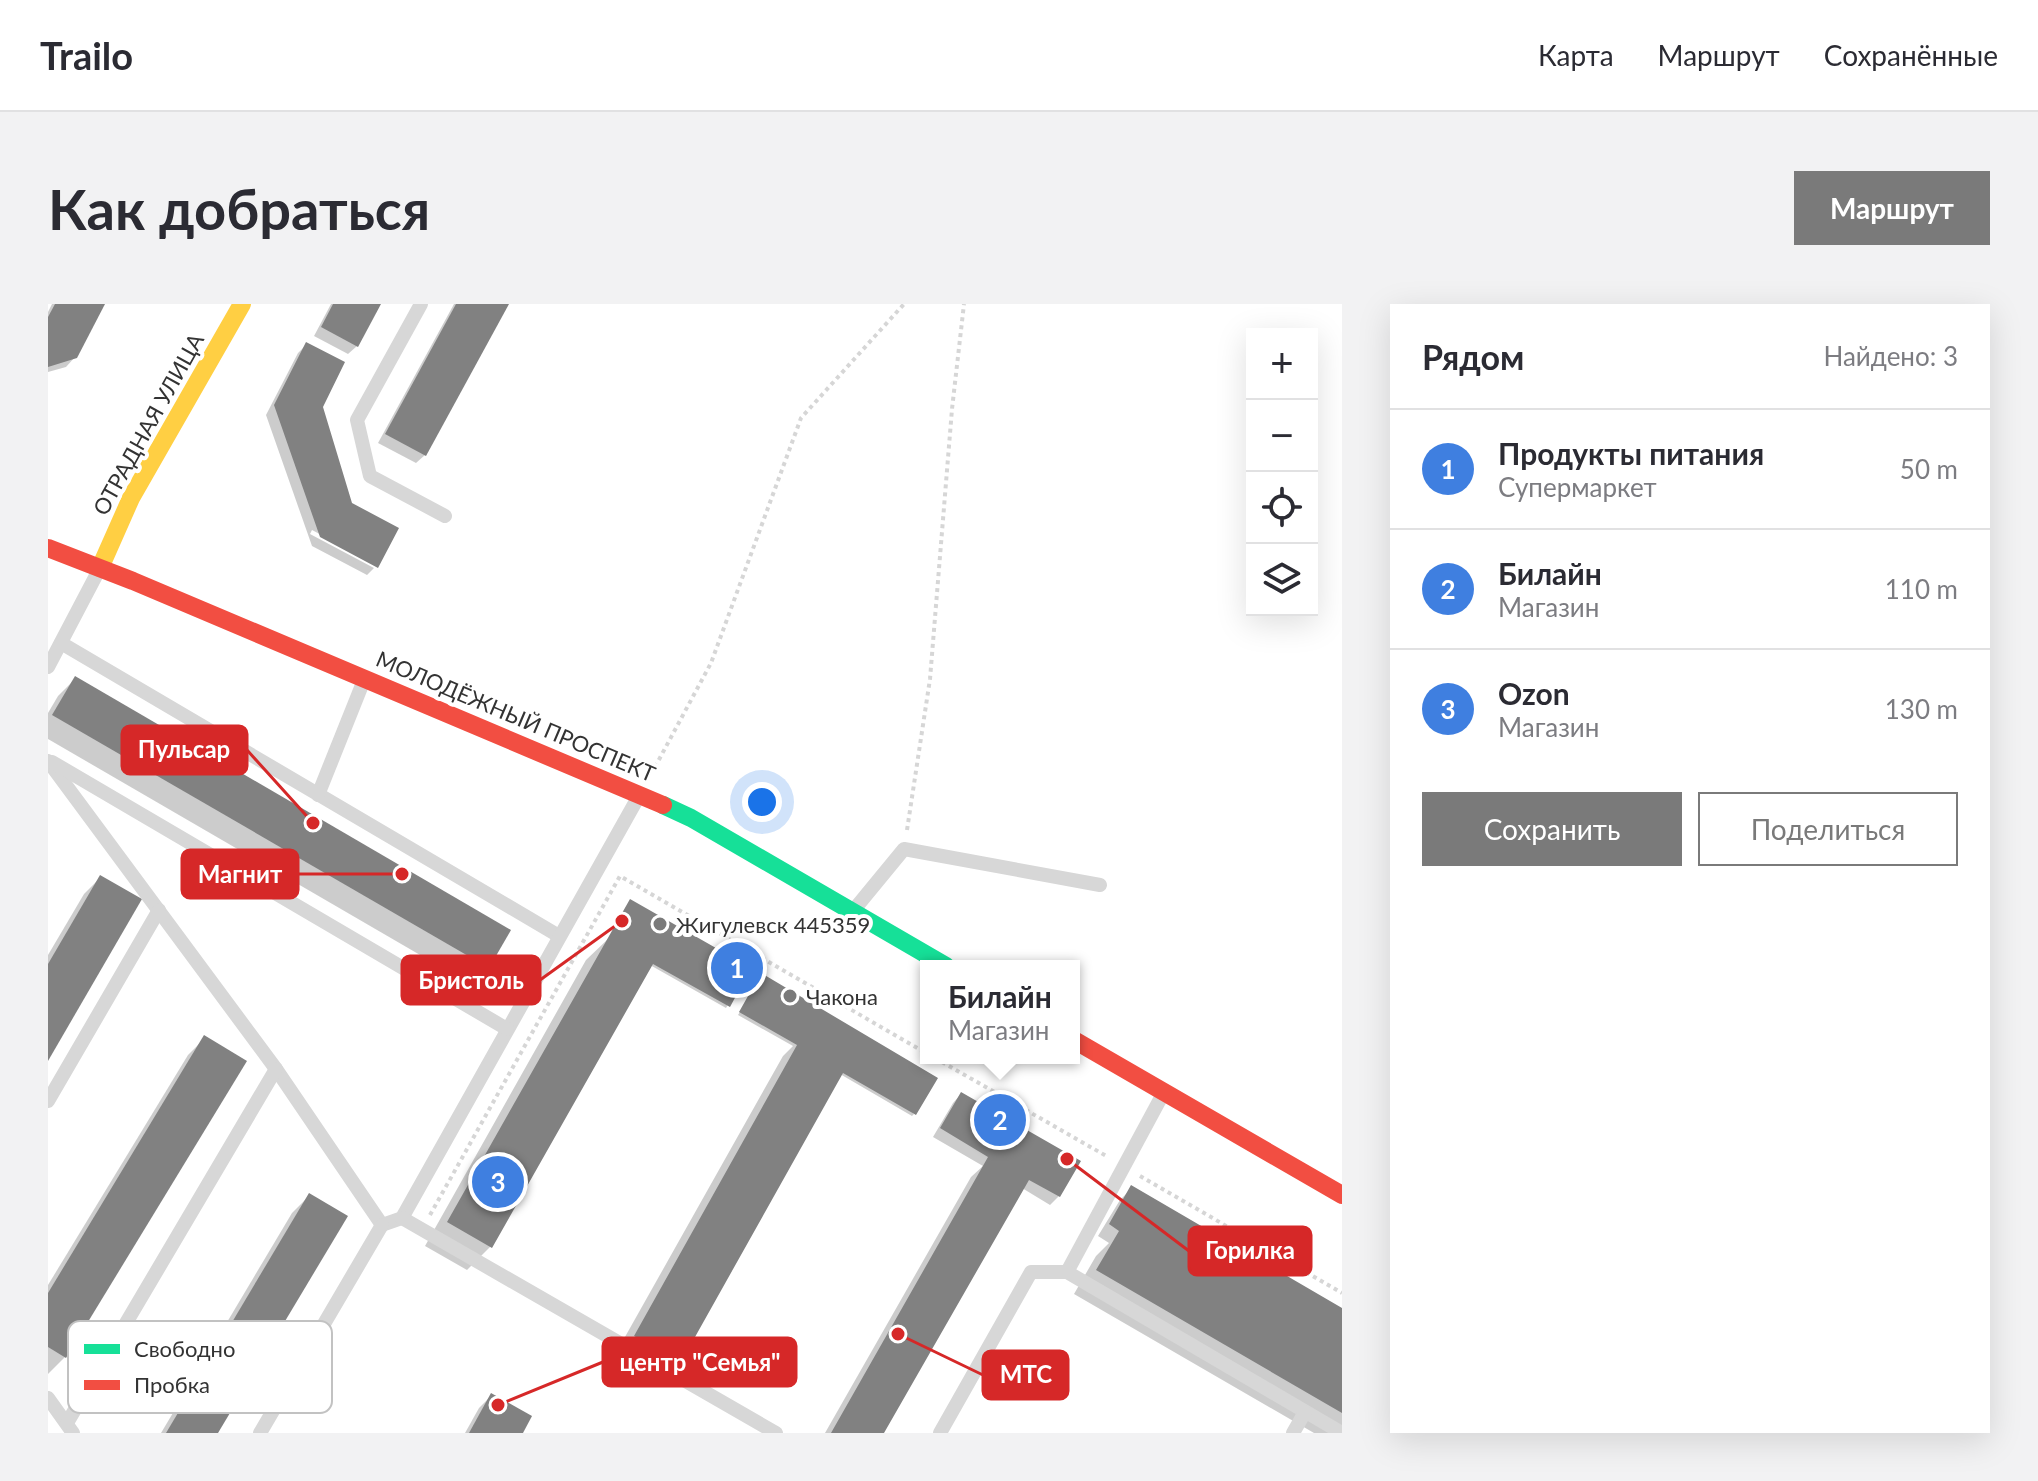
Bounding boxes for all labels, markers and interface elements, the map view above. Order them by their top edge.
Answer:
text: Trailo [40,32,133,78]
text: Карта [1538,38,1614,72]
text: Маршрут [1658,38,1780,72]
text: Сохранённые [1824,38,1998,72]
button: Маршрут [1794,171,1990,245]
text: Как добраться [48,175,430,242]
street label: ОТРАДНАЯ УЛИЦА [87,328,209,520]
map controls [1246,328,1318,616]
button: + [1246,328,1318,400]
text: Рядом [1422,336,1524,377]
text: Найдено: 3 [1823,340,1958,372]
button: − [1246,400,1318,472]
text: Продукты питания [1498,435,1764,471]
text: 1 [1440,453,1456,485]
text: 50 m [1900,453,1958,485]
text: Супермаркет [1498,471,1657,503]
button: locate [1246,472,1318,544]
button: layers [1246,544,1318,616]
text: Билайн [1498,555,1602,591]
text: 2 [1440,573,1456,605]
text: 110 m [1885,573,1958,605]
text: Магазин [1498,591,1599,623]
street label: МОЛОДЁЖНЫЙ ПРОСПЕКТ [372,645,660,787]
text: Ozon [1498,675,1570,711]
text: 3 [1440,693,1456,725]
text: 130 m [1885,693,1958,725]
text: Магазин [1498,711,1599,743]
callout: Пульсар [122,726,247,774]
text: Пульсар [138,734,230,763]
your location [742,782,782,822]
button: Сохранить [1422,792,1682,866]
button: Поделиться [1698,792,1958,866]
callout: Магнит [182,850,298,898]
text: Магнит [198,859,283,888]
place label: Жигулевск 445359 [676,911,870,938]
marker: Жигулевск 445359 [651,915,669,933]
pin: 1 [711,938,763,998]
callout: Бристоль [402,956,540,1004]
popup [920,960,1080,1064]
text: Бристоль [418,965,524,994]
text: Билайн [948,978,1052,1014]
place label: Чакона [806,983,878,1010]
marker: Чакона [781,987,799,1005]
text: Магазин [948,1014,1050,1046]
pin: 2 [974,1090,1026,1150]
pin: 3 [472,1152,524,1212]
callout: Горилка [1189,1227,1311,1275]
text: Горилка [1205,1235,1295,1264]
legend [68,1321,332,1413]
text: Свободно [134,1335,235,1362]
callout: центр "Семья" [603,1338,796,1386]
text: центр "Семья" [619,1347,781,1376]
callout: МТС [983,1351,1068,1399]
text: МТС [1000,1359,1052,1388]
text: Пробка [134,1371,210,1398]

